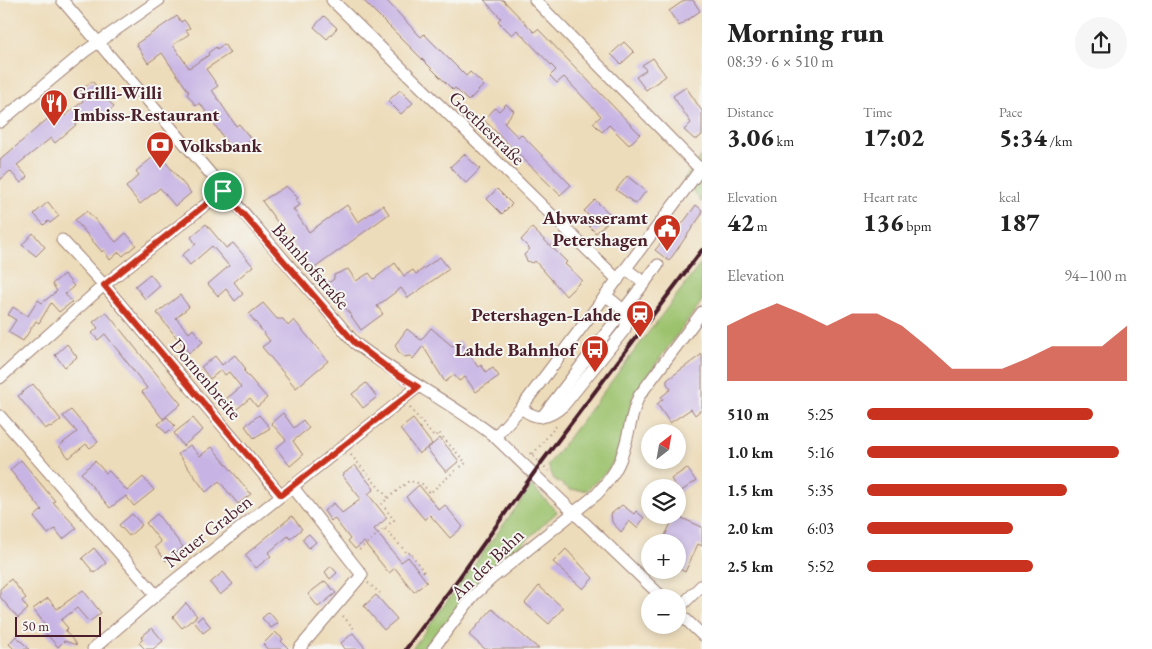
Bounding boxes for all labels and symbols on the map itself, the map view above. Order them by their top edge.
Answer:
place label: Grilli-Willi Imbiss-Restaurant [73,80,219,127]
street label: Goethestraße [443,85,531,171]
restaurant icon: Grilli-Willi Imbiss-Restaurant [39,88,69,127]
bank icon: Volksbank [145,130,175,169]
place label: Volksbank [179,133,262,158]
pin [202,170,244,212]
place label: Abwasseramt Petershagen [541,205,648,252]
public building icon: Abwasseramt Petershagen [652,213,682,252]
street label: Bahnhofstraße [267,217,355,315]
station icon: Petershagen-Lahde [625,299,655,338]
place label: Petershagen-Lahde [471,302,621,327]
street label: Dornenbreite [165,333,247,425]
bus stop icon: Lahde Bahnhof [580,334,610,373]
place label: Lahde Bahnhof [455,337,578,362]
north arrow [641,424,686,469]
street label: Neuer Graben [159,489,257,573]
street label: An der Bahn [444,523,529,606]
scale bar [15,614,101,637]

